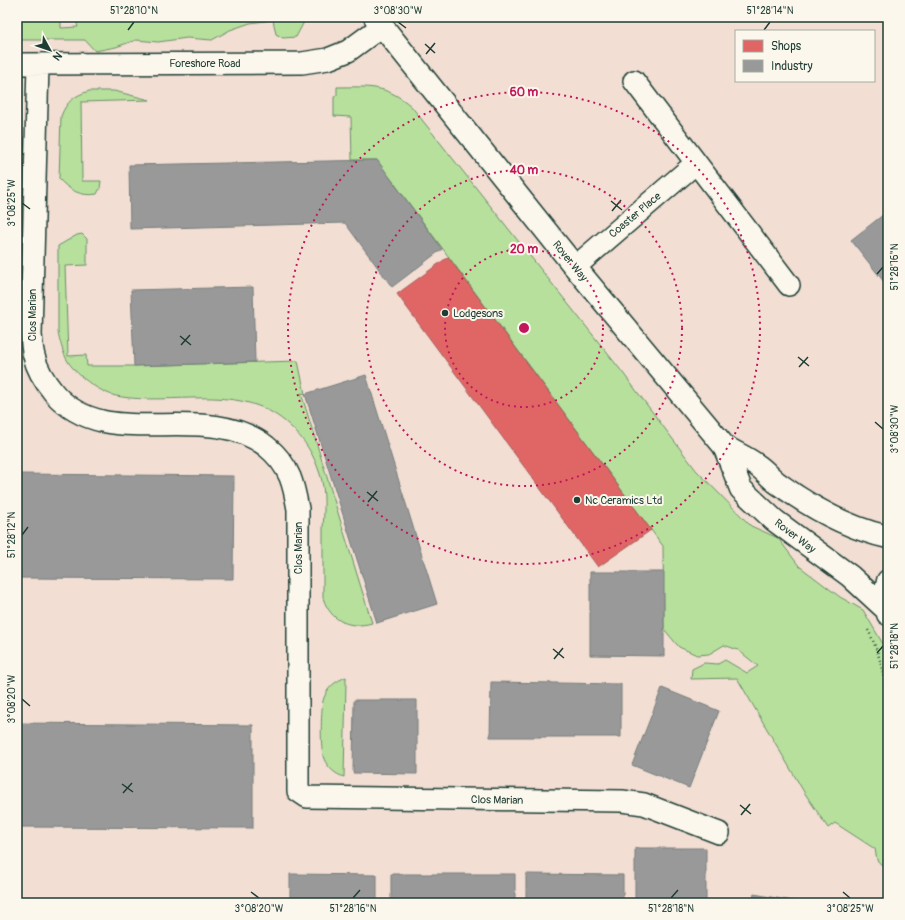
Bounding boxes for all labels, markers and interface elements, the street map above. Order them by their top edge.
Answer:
text: 51°28'10"N [110,5,158,17]
text: 3°08'30"W [374,5,423,17]
text: 51°28'14"N [747,5,794,17]
north arrow [30,30,70,70]
legend [735,30,875,82]
text: Shops [771,39,802,54]
text: N [50,49,65,64]
street label: Foreshore Road [169,57,241,70]
text: Industry [771,59,813,74]
text: 60 m [510,85,539,100]
text: 40 m [509,163,539,178]
text: 3°08'25"W [6,179,18,227]
street label: Coaster Place [606,189,664,240]
street label: Rover Way [550,238,590,284]
text: 20 m [510,242,538,257]
text: 51°28'16"N [889,243,901,290]
street label: Clos Marian [26,289,39,341]
place label: Lodgesons [453,307,503,320]
marker: Lodgesons [440,308,450,318]
centre of rings [517,321,531,335]
text: 3°08'30"W [889,404,901,453]
place label: Nc Ceramics Ltd [585,494,662,507]
marker: Nc Ceramics Ltd [572,495,582,505]
text: 51°28'12"N [6,511,18,558]
street label: Rover Way [772,516,818,556]
street label: Clos Marian [292,522,305,574]
text: 51°28'18"N [889,623,901,669]
text: 3°08'20"W [6,674,18,723]
street label: Clos Marian [471,793,523,807]
text: 3°08'20"W [235,903,284,915]
text: 51°28'16"N [330,903,377,915]
text: 51°28'18"N [648,903,694,915]
text: 3°08'25"W [826,903,874,915]

